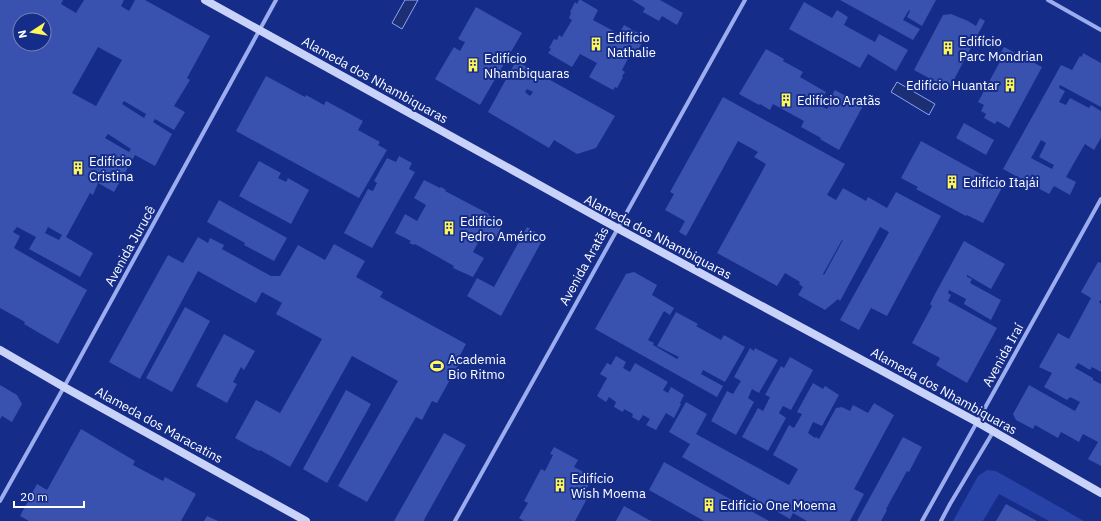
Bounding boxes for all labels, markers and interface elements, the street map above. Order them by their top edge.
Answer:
north arrow [12,12,52,52]
text: N [15,29,30,39]
place label: Edifício Nathalie [607,29,656,61]
street label: Alameda dos Nhambiquaras [299,33,451,127]
place label: Edifício Parc Mondrian [959,33,1043,65]
building icon: Edifício Nathalie [588,36,604,52]
building icon: Edifício Parc Mondrian [940,40,956,56]
place label: Edifício Nhambiquaras [484,50,570,82]
building icon: Edifício Nhambiquaras [465,57,481,73]
place label: Edifício Huantar [906,77,999,94]
building icon: Edifício Huantar [1002,77,1018,93]
building icon: Edifício Aratãs [778,92,794,108]
place label: Edifício Aratãs [797,92,881,109]
place label: Edifício Cristina [89,153,134,185]
building icon: Edifício Cristina [70,160,86,176]
building icon: Edifício Itajái [944,174,960,190]
place label: Edifício Itajái [963,174,1039,191]
street label: Alameda dos Nhambiquaras [581,191,735,283]
street label: Avenida Jurucê [101,203,159,289]
place label: Edifício Pedro Américo [460,213,546,245]
building icon: Edifício Pedro Américo [441,220,457,236]
street label: Avenida Aratãs [555,224,613,308]
street label: Avenida Iraí [979,320,1028,390]
street label: Alameda dos Nhambiquaras [868,344,1020,438]
place label: Academia Bio Ritmo [448,351,506,383]
sports icon: Academia Bio Ritmo [429,358,445,374]
street label: Alameda dos Maracatins [92,383,226,467]
place label: Edifício Wish Moema [571,470,646,502]
building icon: Edifício Wish Moema [552,477,568,493]
scale bar [14,483,84,509]
text: 20 m [20,489,48,504]
building icon: Edifício One Moema [701,497,717,513]
place label: Edifício One Moema [720,497,836,514]

